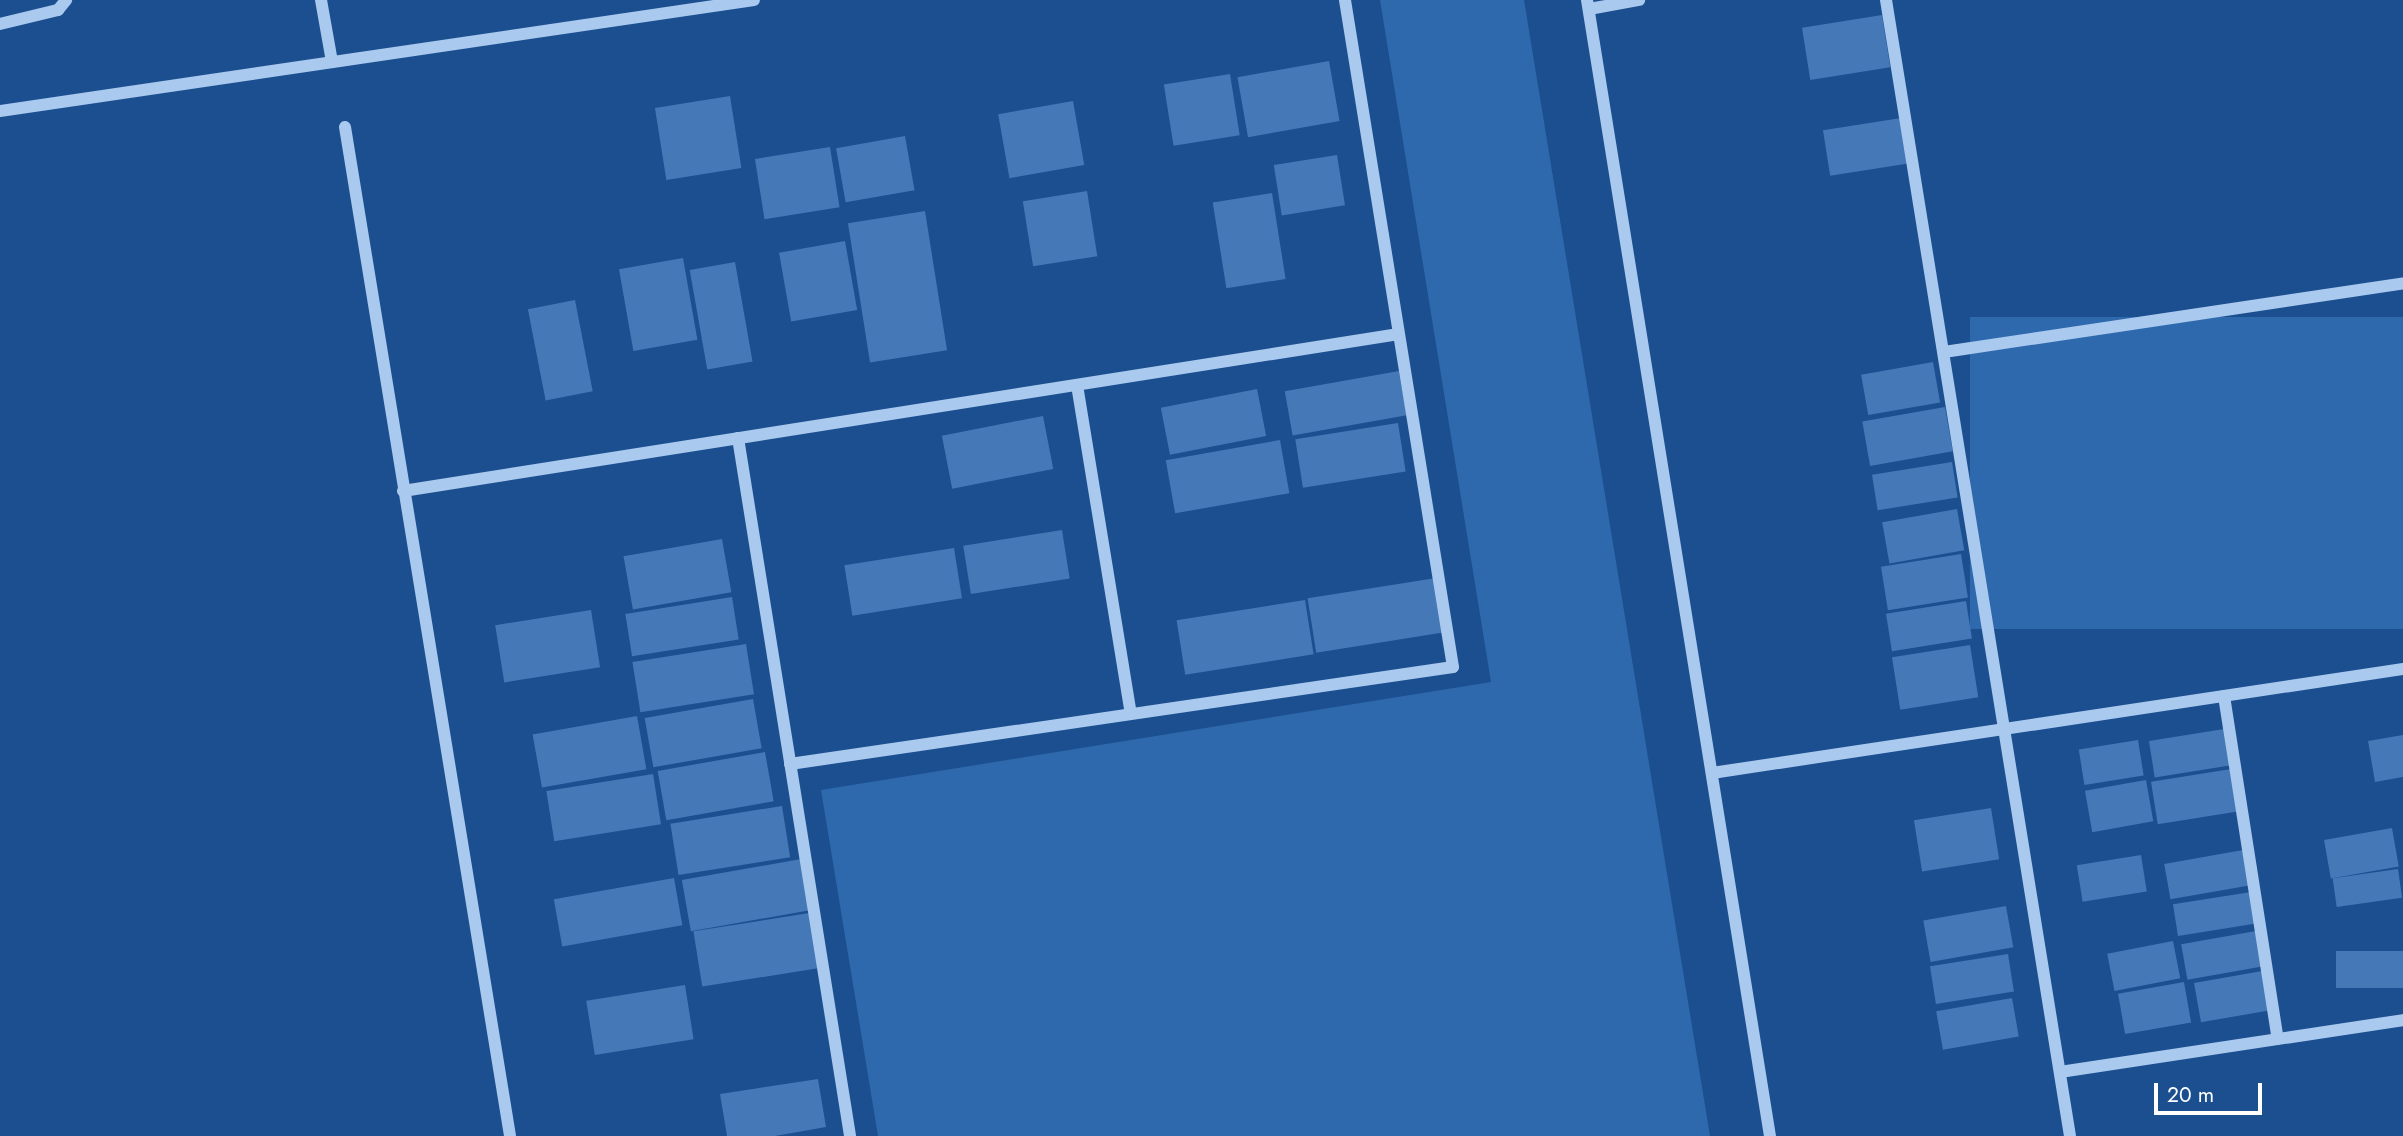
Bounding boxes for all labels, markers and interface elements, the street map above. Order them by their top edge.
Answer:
scale bar [2158,1070,2266,1114]
text: 20 m [2167,1080,2214,1110]

